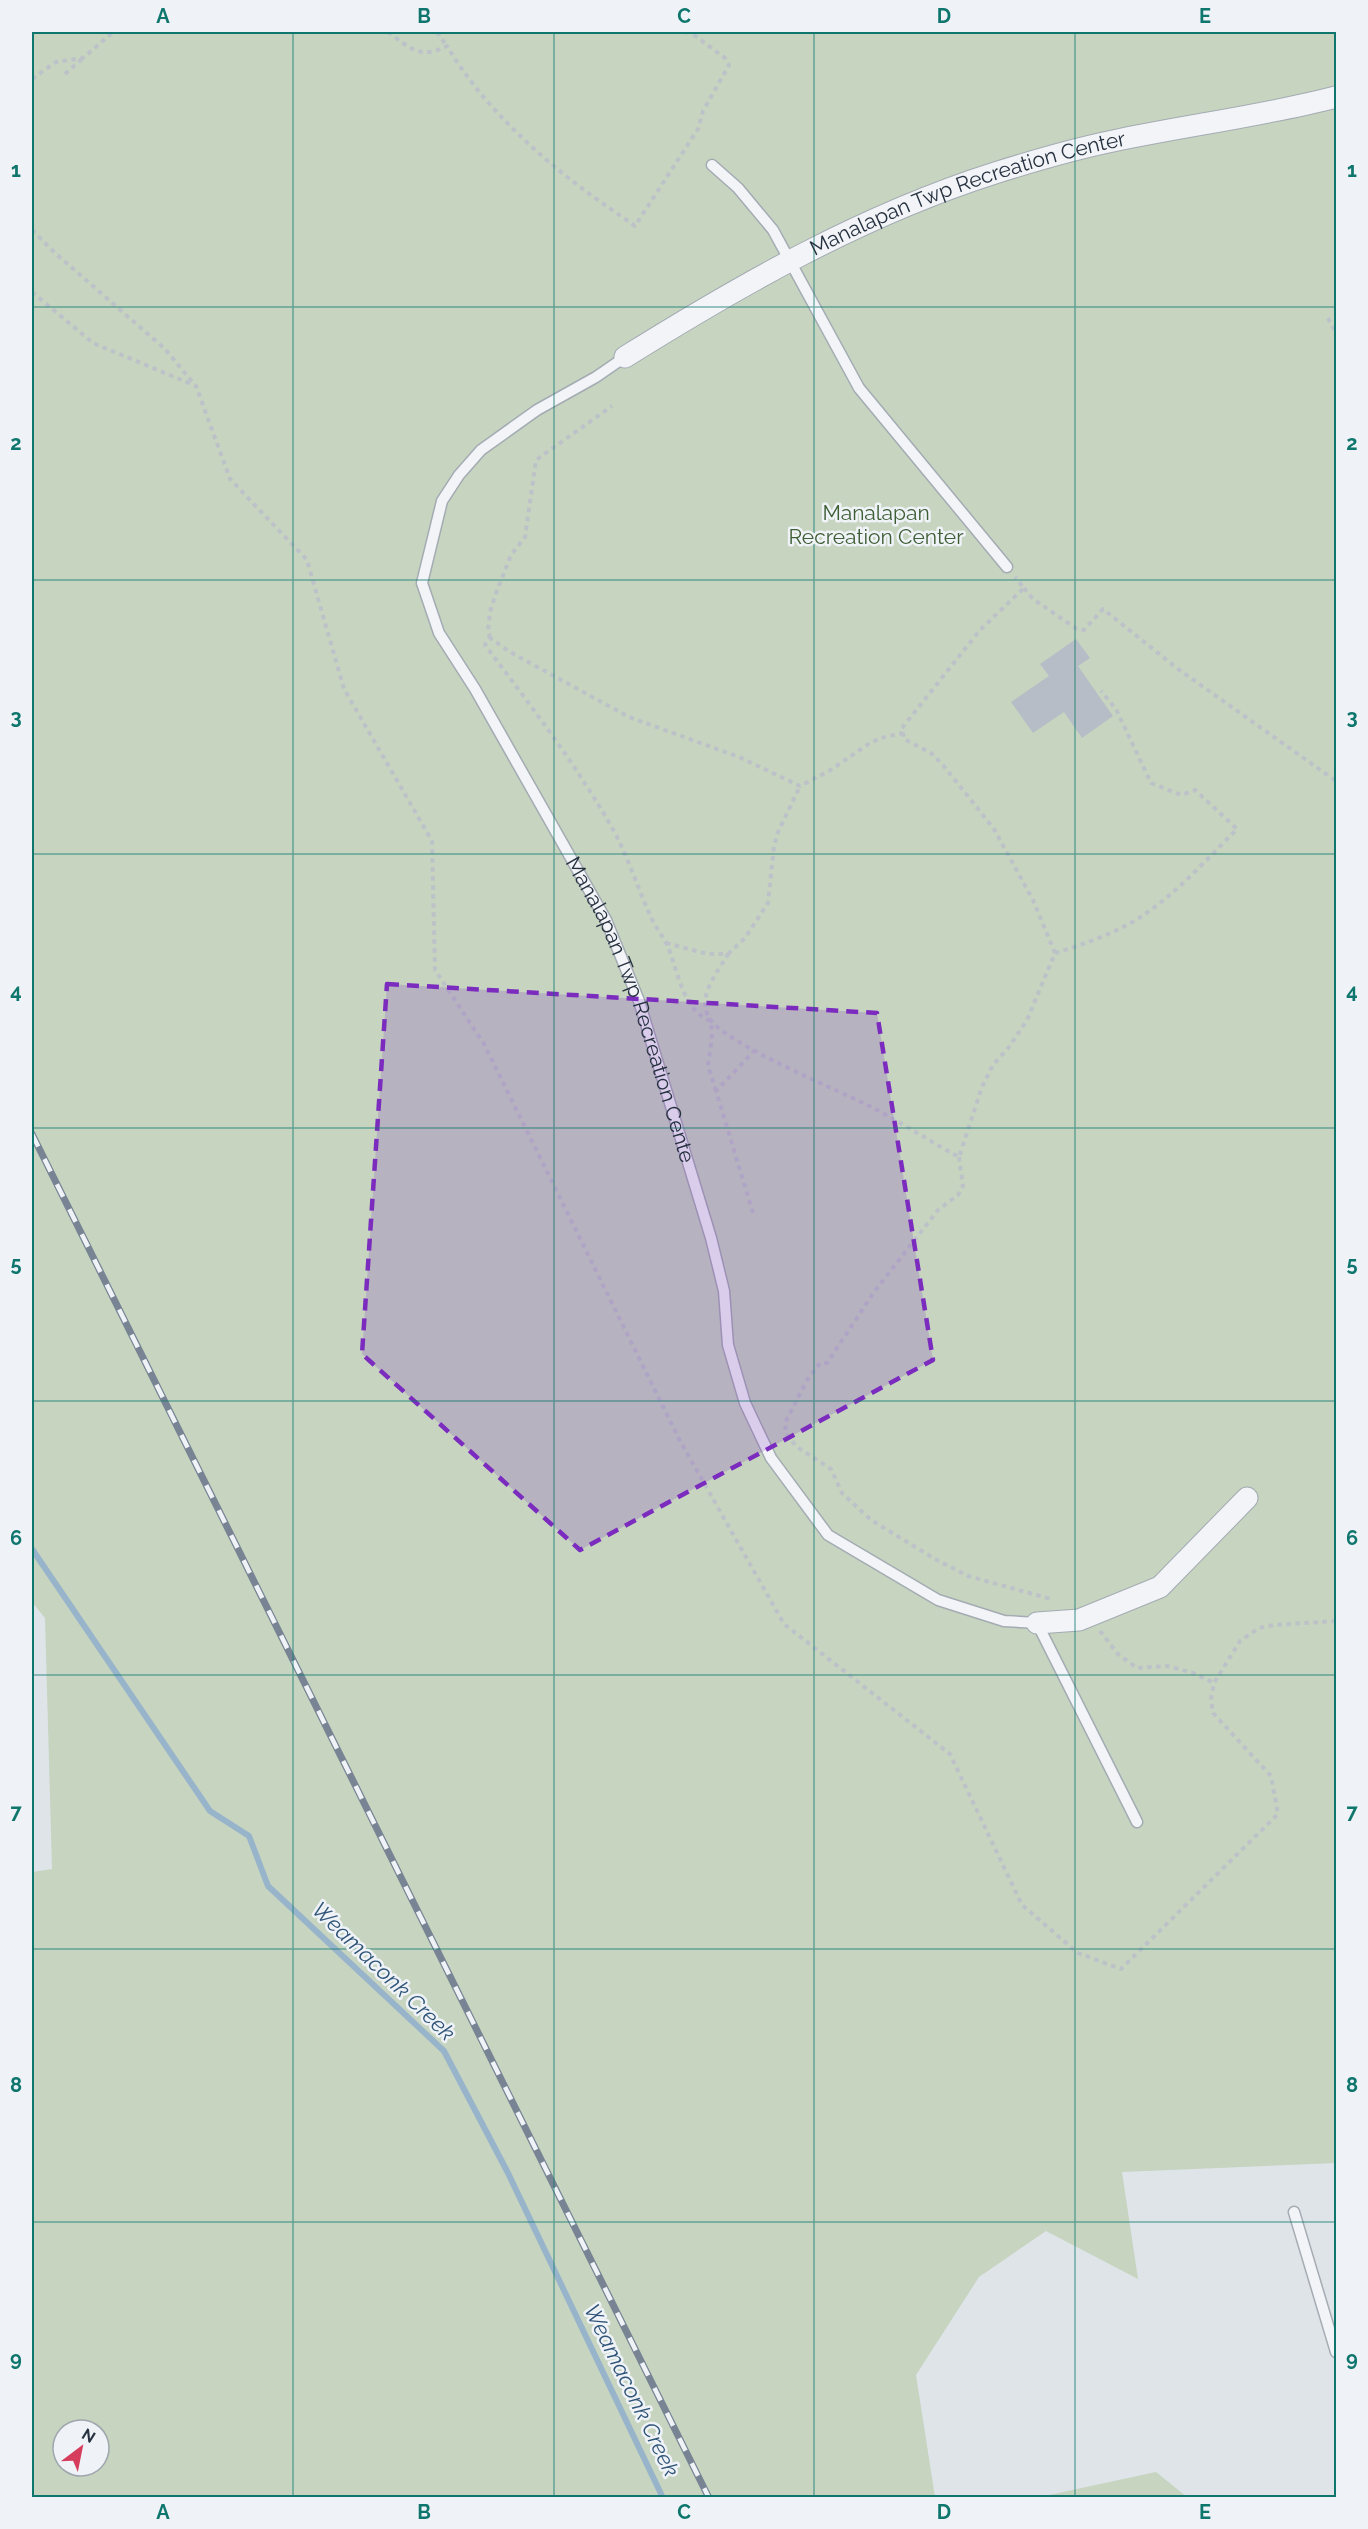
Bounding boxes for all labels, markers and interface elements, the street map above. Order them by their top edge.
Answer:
text: A [156,4,170,28]
text: B [417,4,431,28]
text: C [677,4,691,28]
text: D [937,4,951,28]
text: E [1199,4,1211,28]
street label: Manalapan Twp Recreation Center [806,126,1128,260]
text: 1 [11,158,21,182]
text: 1 [1347,158,1357,182]
text: 2 [10,431,22,455]
text: 2 [1346,431,1358,455]
park label: Manalapan Recreation Center [788,500,964,549]
text: 3 [10,705,22,729]
text: 3 [1346,705,1358,729]
street label: Manalapan Twp Recreation Cente [561,852,700,1166]
text: 4 [10,979,22,1003]
text: 4 [1346,979,1358,1003]
text: 5 [10,1252,22,1276]
text: 5 [1346,1252,1358,1276]
text: 6 [10,1526,22,1550]
text: 6 [1346,1526,1358,1550]
text: 7 [10,1800,22,1824]
text: 7 [1346,1800,1358,1824]
water label: Weamaconk Creek [307,1896,461,2046]
text: 8 [10,2073,22,2097]
text: 8 [1346,2073,1358,2097]
water label: Weamaconk Creek [579,2299,685,2481]
text: 9 [10,2347,22,2371]
text: 9 [1346,2347,1358,2371]
north arrow [51,2418,111,2478]
text: N [78,2424,99,2447]
text: A [156,2500,170,2524]
text: B [417,2500,431,2524]
text: C [677,2500,691,2524]
text: D [937,2500,951,2524]
text: E [1199,2500,1211,2524]

